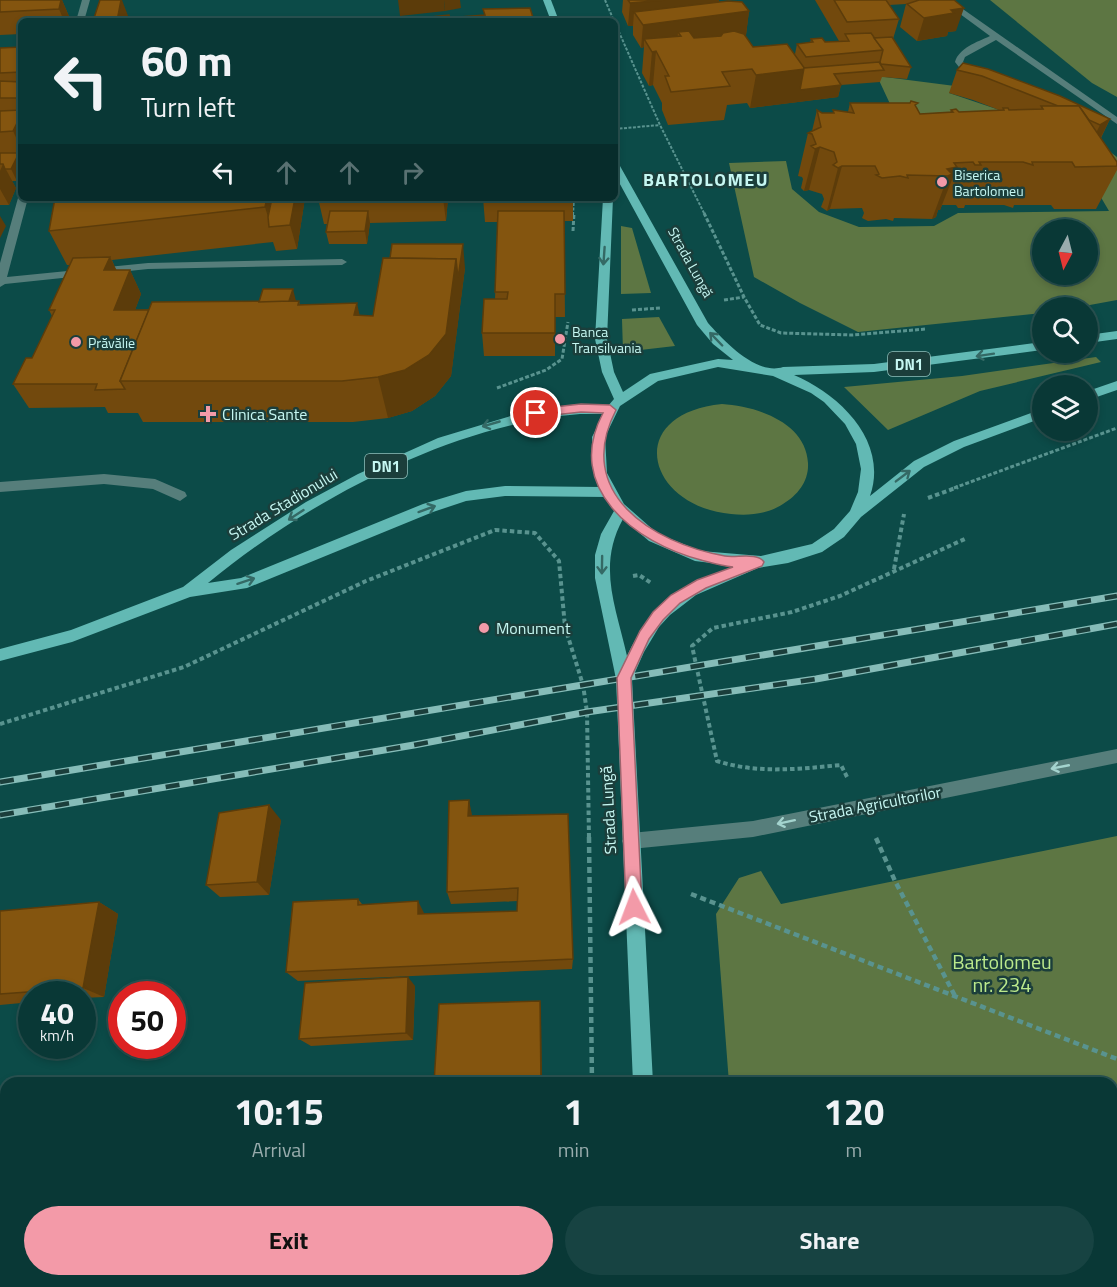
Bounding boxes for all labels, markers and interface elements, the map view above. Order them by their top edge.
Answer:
text: 60 m [141,28,233,92]
icon: left [42,42,120,120]
text: Turn left [141,86,235,127]
icon: left [207,156,240,189]
icon: ahead [270,156,303,189]
icon: ahead [333,156,366,189]
icon: right [396,156,429,189]
place label: Biserica Bartolomeu [954,164,1024,201]
district label: BARTOLOMEU [643,166,769,193]
marker: Biserica Bartolomeu [935,175,949,189]
north arrow [1032,219,1098,285]
map controls [1032,219,1098,441]
street label: Strada Lungă [663,223,719,301]
one-way arrow [598,246,609,266]
button: search [1032,297,1098,363]
place label: Banca Transilvania [572,321,642,358]
one-way arrow [709,331,723,346]
place label: Prăvălie [88,332,135,353]
marker: Banca Transilvania [553,332,567,346]
marker: Prăvălie [69,335,83,349]
one-way arrow [975,350,995,361]
road number: DN1 [888,352,930,376]
button: layers [1032,375,1098,441]
pin [510,387,561,438]
icon: arrive [519,396,552,429]
place label: Clinica Sante [222,402,307,426]
marker: Clinica Sante [199,405,217,423]
one-way arrow [481,418,500,430]
road number: DN1 [365,454,407,478]
street label: Strada Stadionului [224,462,342,546]
one-way arrow [894,470,910,483]
one-way arrow [417,502,436,513]
one-way arrow [287,508,304,521]
one-way arrow [596,555,608,575]
one-way arrow [236,575,255,586]
place label: Monument [496,616,571,640]
marker: Monument [477,621,491,635]
one-way arrow [1050,762,1070,773]
street label: Strada Lungă [594,765,622,855]
street label: Strada Agricultorilor [807,779,944,829]
one-way arrow [777,817,796,828]
position arrow [602,875,666,939]
park label: Bartolomeu nr. 234 [952,946,1052,1000]
speed limit sign: 50 [108,981,186,1059]
text: 40 [40,990,74,1036]
text: km/h [40,1024,74,1047]
text: 10:15 [234,1084,324,1139]
text: 1 [564,1084,584,1139]
text: 120 [824,1084,884,1139]
text: Arrival [252,1134,306,1165]
text: min [558,1134,590,1165]
text: m [845,1134,862,1165]
button: Exit [24,1206,553,1275]
button: Share [565,1206,1094,1275]

